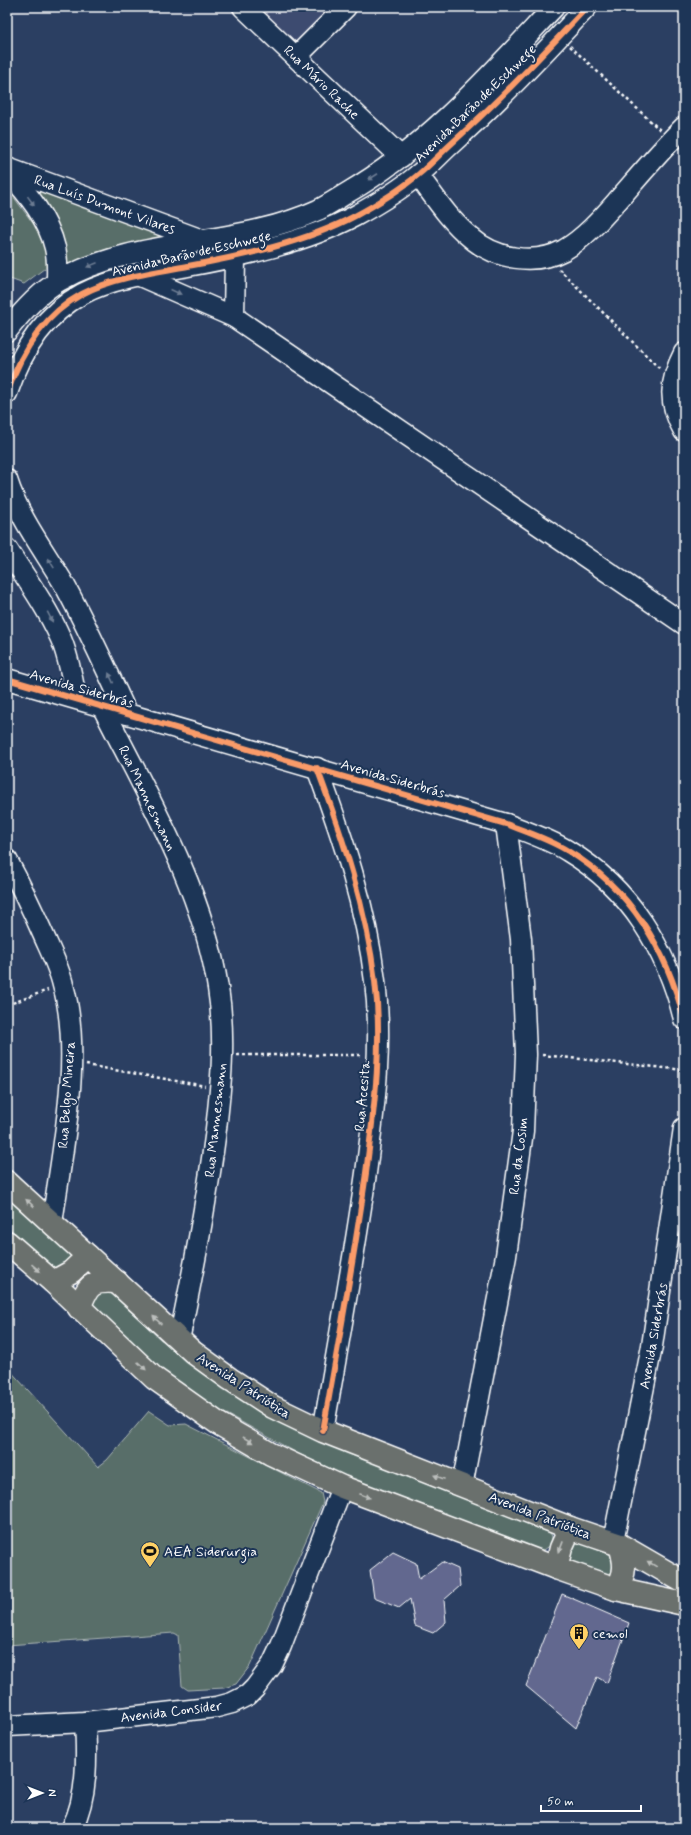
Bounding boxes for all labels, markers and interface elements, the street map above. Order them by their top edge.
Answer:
street label: Avenida Barão de Eschwege [411,41,542,168]
street label: Rua Mário Rache [279,42,363,124]
street label: Rua Luís Dumont Vilares [32,171,178,239]
one-way arrow [368,173,378,181]
one-way arrow [27,196,36,207]
street label: Avenida Barão de Eschwege [110,227,273,283]
one-way arrow [85,263,97,269]
one-way arrow [170,289,182,295]
one-way arrow [47,557,54,569]
one-way arrow [47,612,53,623]
street label: Avenida Siderbrás [28,666,136,712]
one-way arrow [107,672,113,684]
street label: Rua Mannesmann [114,743,180,854]
street label: Avenida Siderbrás [339,756,447,802]
street label: Rua Belgo Mineira [54,1041,81,1149]
street label: Rua Acesita [351,1059,375,1132]
street label: Rua Mannesmann [201,1062,231,1178]
street label: Rua da Cosim [505,1116,533,1196]
one-way arrow [26,1199,35,1208]
one-way arrow [32,1263,41,1272]
street label: Avenida Siderbrás [636,1282,672,1391]
one-way arrow [152,1315,162,1324]
street label: Avenida Patriótica [193,1349,294,1423]
one-way arrow [136,1362,147,1371]
one-way arrow [242,1437,254,1444]
one-way arrow [433,1473,445,1479]
street label: Avenida Patriótica [486,1488,593,1544]
one-way arrow [360,1494,372,1500]
sports icon: AEA Siderurgia [139,1540,161,1568]
one-way arrow [558,1541,564,1553]
place label: AEA Siderurgia [164,1543,257,1563]
one-way arrow [647,1560,657,1568]
building icon: cemol [568,1622,590,1650]
place label: cemol [593,1625,628,1643]
street label: Avenida Consider [119,1697,223,1727]
north arrow [22,1773,62,1813]
scale bar [541,1787,641,1813]
text: N [44,1789,58,1797]
text: 50 m [547,1794,574,1810]

